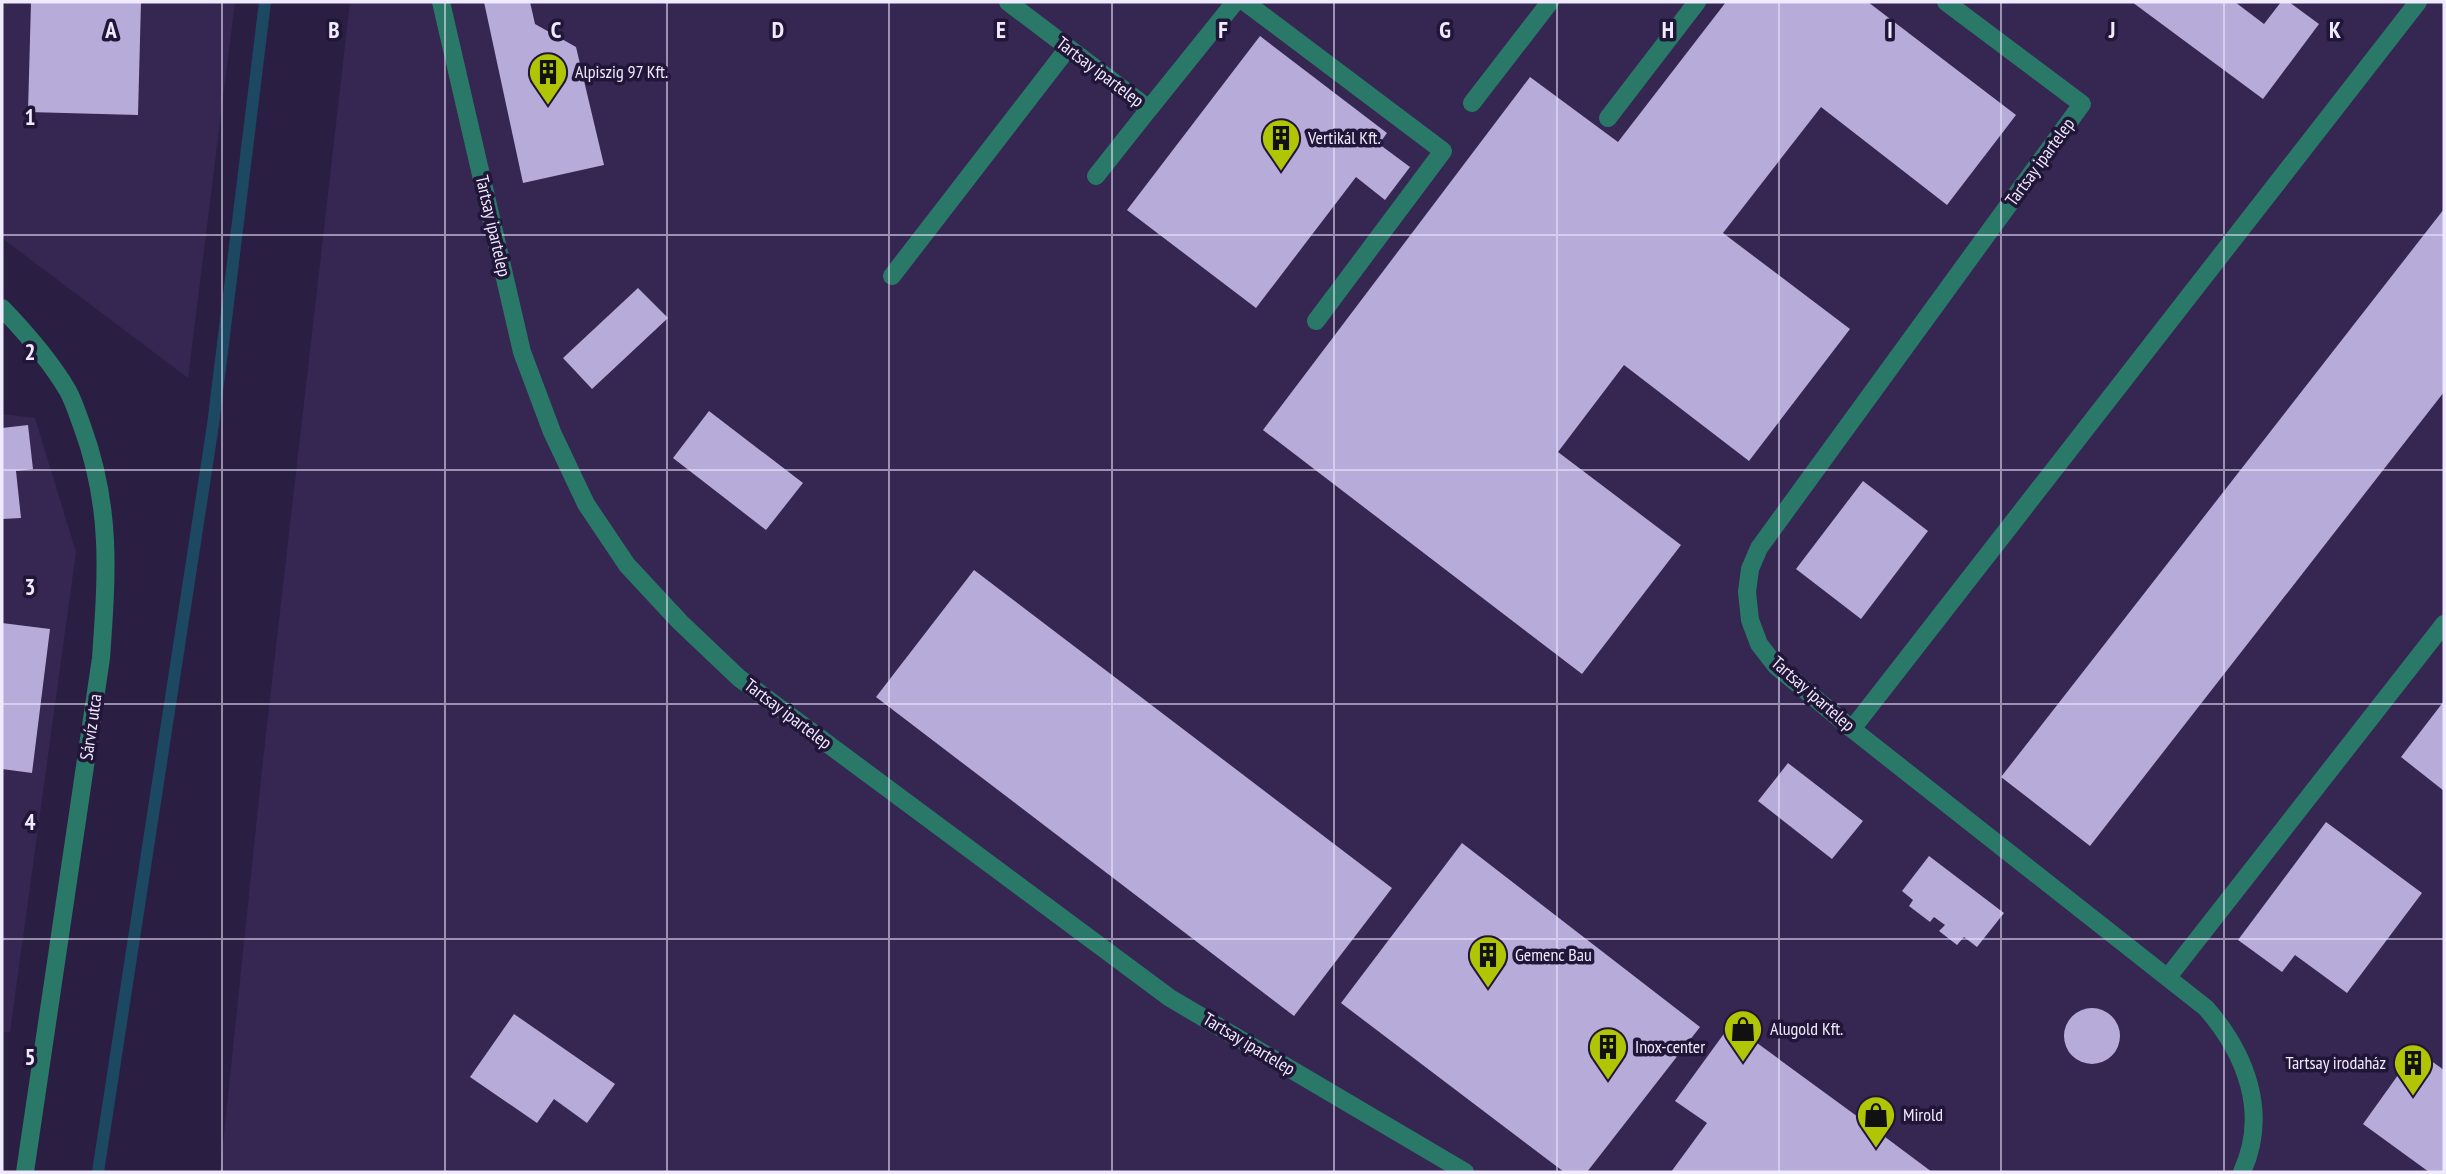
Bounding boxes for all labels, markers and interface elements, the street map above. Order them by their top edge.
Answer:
text: A [104,15,117,44]
text: B [328,15,340,44]
text: C [551,15,562,44]
text: D [772,15,784,44]
text: E [996,15,1006,44]
text: F [1218,15,1228,44]
text: G [1439,15,1451,44]
text: H [1662,15,1674,44]
text: I [1887,15,1893,44]
text: J [2108,15,2115,44]
text: K [2329,15,2341,44]
street label: Tartsay ipartelep [1052,31,1149,112]
building icon: Alpiszig 97 Kft. [527,51,569,106]
place label: Alpiszig 97 Kft. [575,60,668,83]
text: 1 [25,102,36,131]
street label: Tartsay ipartelep [2000,113,2079,210]
building icon: Vertikál Kft. [1260,117,1302,172]
place label: Vertikál Kft. [1307,126,1381,149]
street label: Tartsay ipartelep [471,173,516,279]
text: 2 [25,337,36,366]
text: 3 [25,572,36,601]
street label: Tartsay ipartelep [1767,651,1860,736]
street label: Tartsay ipartelep [740,673,837,754]
street label: Sárvíz utca [74,692,107,762]
text: 4 [25,807,36,836]
building icon: Gemenc Bau [1467,934,1509,989]
place label: Gemenc Bau [1515,943,1592,966]
street label: Tartsay ipartelep [1199,1007,1300,1080]
shop icon: Alugold Kft. [1722,1008,1764,1063]
place label: Alugold Kft. [1770,1017,1843,1040]
building icon: Inox-center [1587,1026,1629,1081]
place label: Inox-center [1635,1035,1705,1058]
text: 5 [25,1042,36,1071]
building icon: Tartsay irodaház [2392,1042,2434,1097]
place label: Tartsay irodaház [2285,1051,2386,1074]
shop icon: Mirold [1855,1094,1897,1149]
place label: Mirold [1903,1103,1943,1126]

